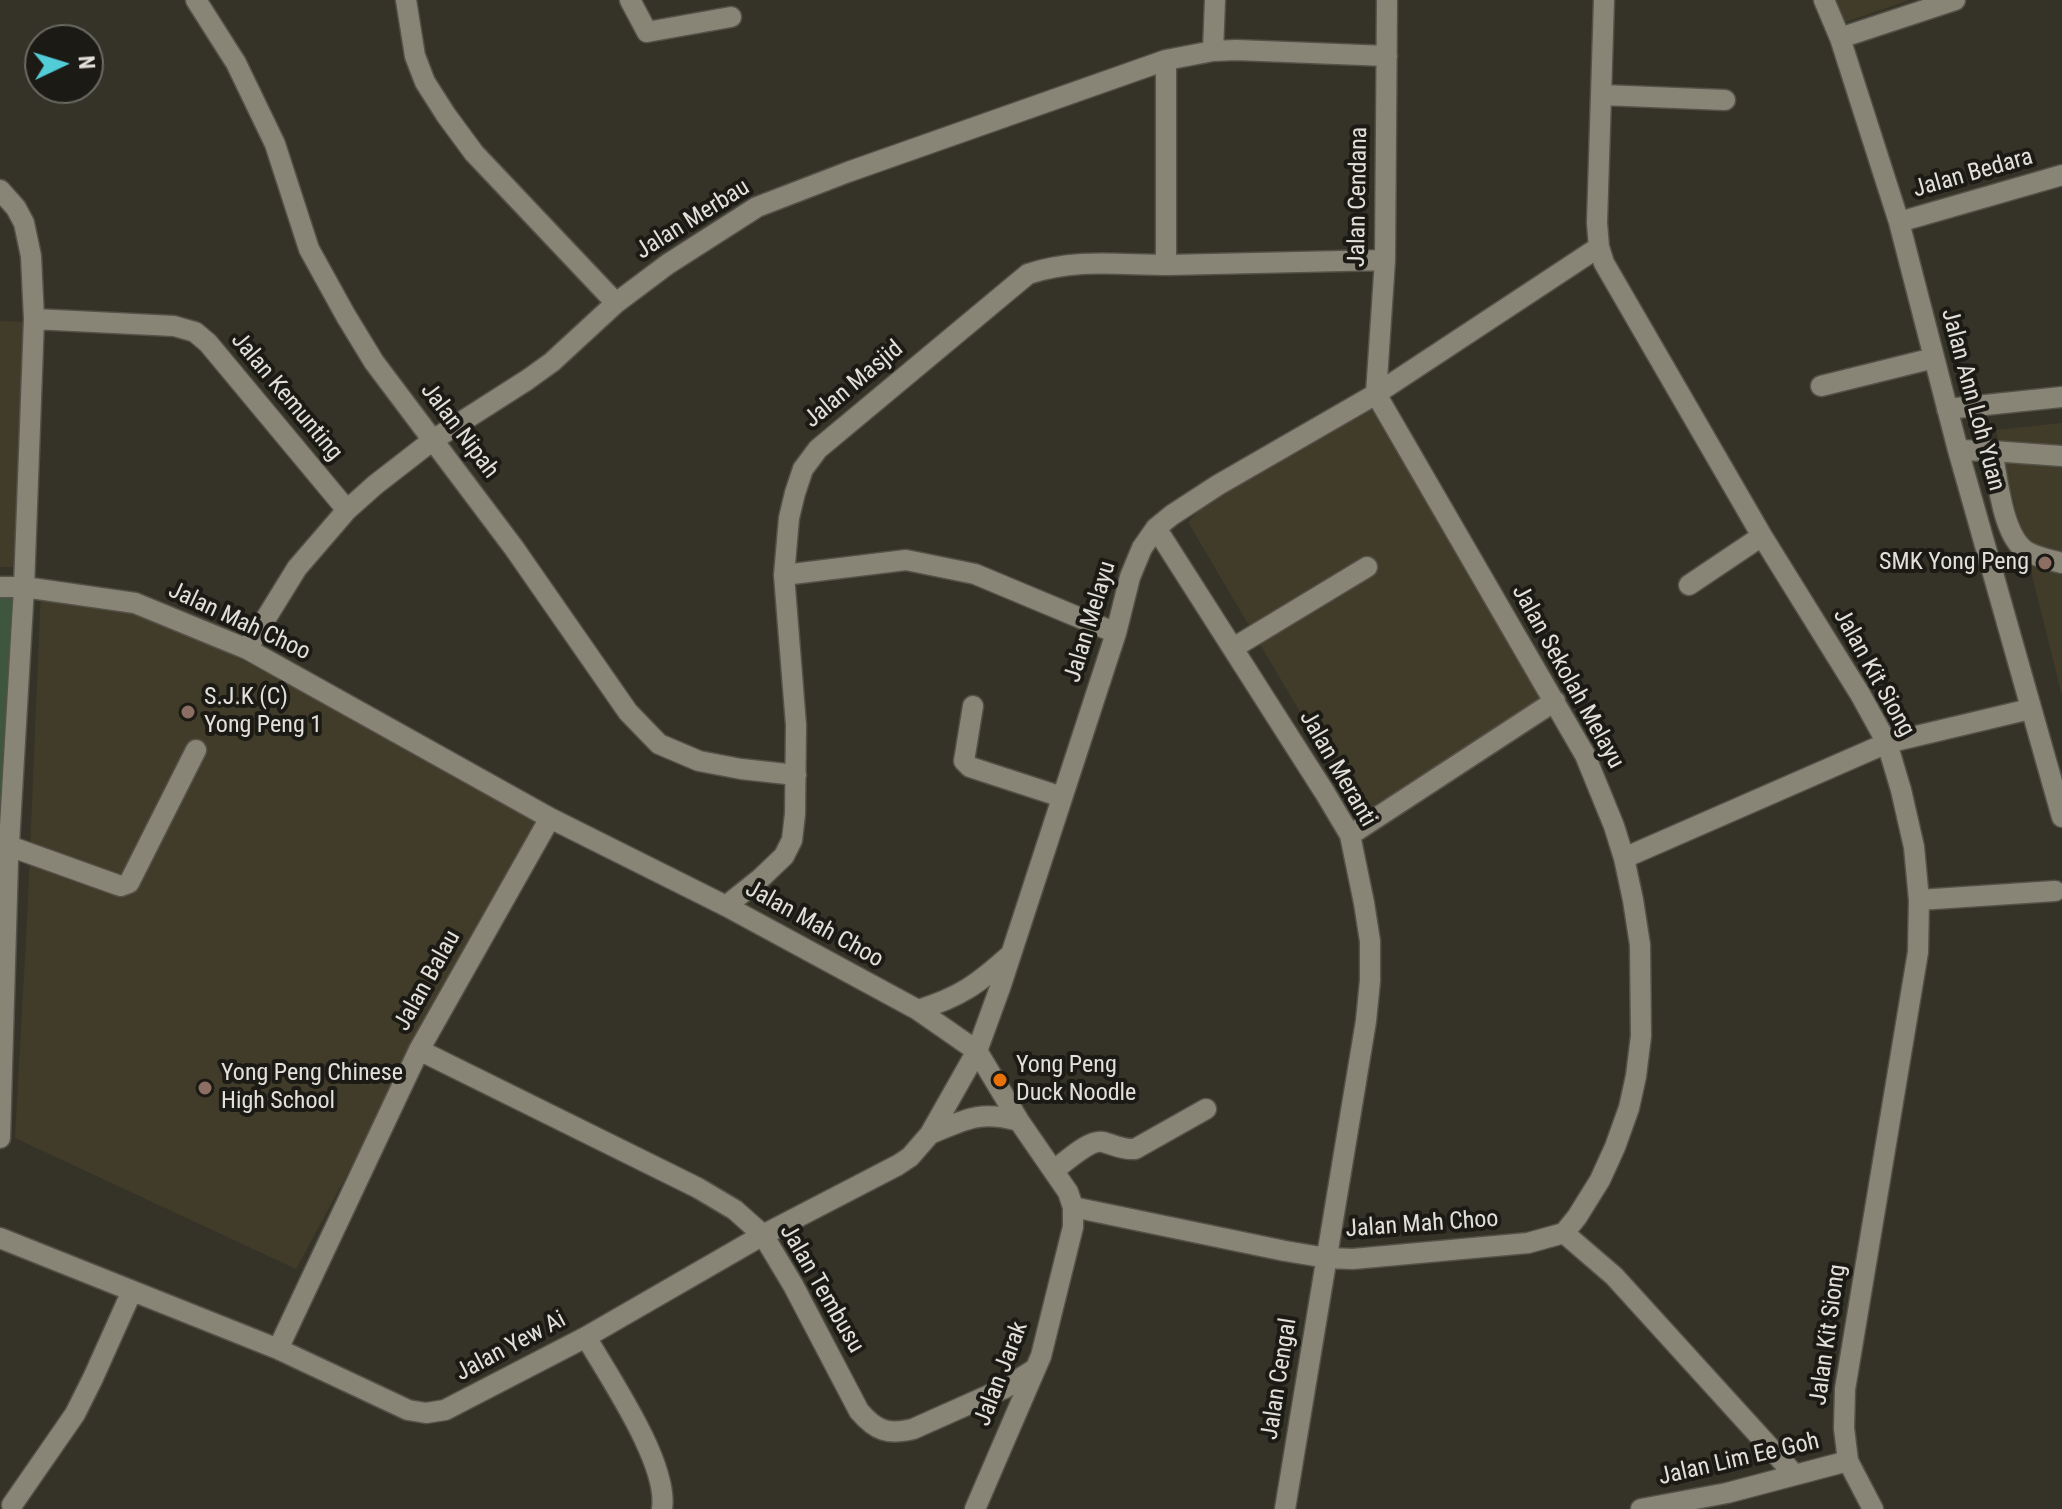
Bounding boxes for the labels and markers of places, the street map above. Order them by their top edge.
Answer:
place label: SMK Yong Peng [1879,549,2029,577]
marker: SMK Yong Peng [2036,554,2054,572]
place label: S.J.K (C) Yong Peng 1 [204,684,322,740]
marker: S.J.K (C) Yong Peng 1 [179,703,197,721]
place label: Yong Peng Duck Noodle [1016,1052,1136,1108]
place label: Yong Peng Chinese High School [221,1060,403,1116]
marker: Yong Peng Duck Noodle [991,1071,1009,1089]
marker: Yong Peng Chinese High School [196,1079,214,1097]

